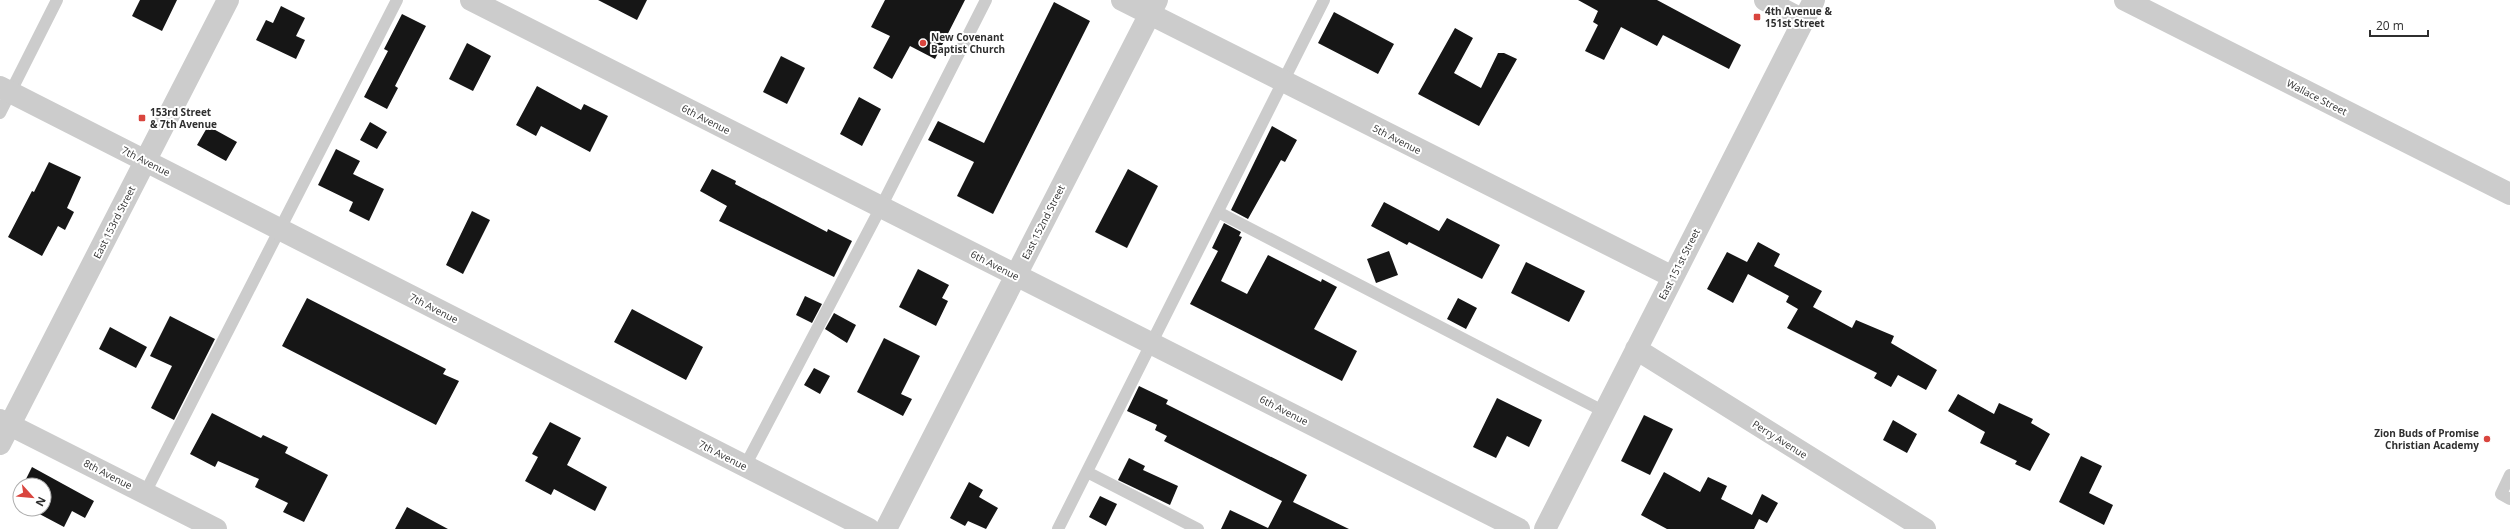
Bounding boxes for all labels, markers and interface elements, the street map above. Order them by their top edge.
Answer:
place label: 4th Avenue & 151st Street [1765,4,1832,30]
marker: 4th Avenue & 151st Street [1752,12,1762,22]
scale bar [2370,12,2428,38]
text: 20 m [2376,17,2404,34]
place label: New Covenant Baptist Church [931,30,1005,56]
marker: New Covenant Baptist Church [918,38,928,48]
street label: Wallace Street [2284,76,2350,118]
street label: 6th Avenue [679,101,733,137]
place label: 153rd Street & 7th Avenue [150,105,217,131]
marker: 153rd Street & 7th Avenue [137,113,147,123]
street label: 5th Avenue [1370,121,1424,157]
street label: 7th Avenue [119,143,173,179]
street label: East 152nd Street [1018,182,1068,262]
street label: East 153rd Street [90,183,139,261]
street label: East 151st Street [1655,226,1703,302]
street label: 6th Avenue [968,247,1022,283]
street label: 7th Avenue [407,290,461,326]
street label: 6th Avenue [1257,392,1311,428]
street label: Perry Avenue [1750,417,1810,462]
place label: Zion Buds of Promise Christian Academy [2374,426,2479,452]
marker: Zion Buds of Promise Christian Academy [2482,434,2492,444]
street label: 7th Avenue [696,437,750,473]
street label: 8th Avenue [81,456,135,492]
north arrow [12,477,52,517]
text: N [33,494,50,509]

